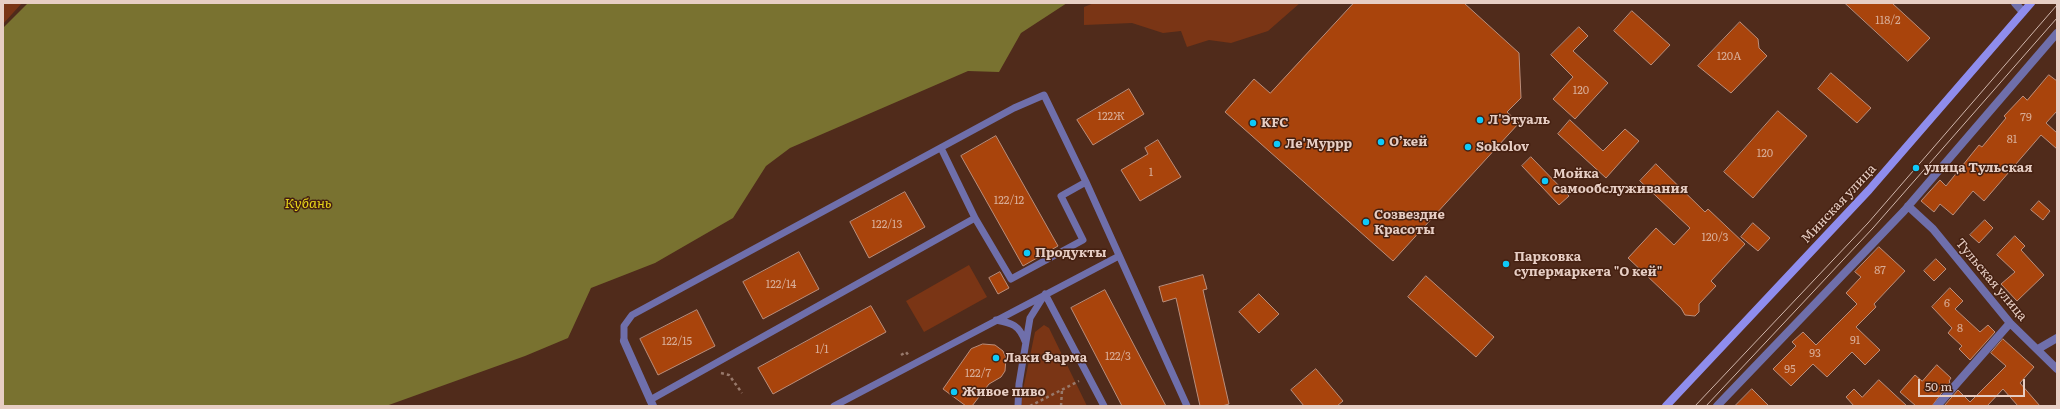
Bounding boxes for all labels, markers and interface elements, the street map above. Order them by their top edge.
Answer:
house number: 118/2 [1875,14,1901,28]
house number: 120А [1717,50,1741,64]
house number: 120 [1573,84,1589,98]
house number: 122Ж [1098,110,1124,124]
house number: 79 [2020,111,2032,125]
place label: Л'Этуаль [1488,112,1550,128]
place label: KFC [1261,115,1289,131]
marker: Л'Этуаль [1475,115,1485,125]
marker: KFC [1248,118,1258,128]
house number: 81 [2007,133,2017,147]
place label: О’кей [1389,134,1427,150]
place label: Ле'Муррр [1285,136,1352,152]
marker: О’кей [1376,137,1386,147]
marker: Ле'Муррр [1272,139,1282,149]
place label: Sokolov [1476,139,1529,155]
marker: Sokolov [1463,142,1473,152]
house number: 120 [1757,147,1773,161]
place label: улица Тульская [1924,160,2033,176]
street label: Минская улица [1798,161,1880,247]
marker: улица Тульская [1911,163,1921,173]
house number: 1 [1149,166,1153,180]
place label: Мойка самообслуживания [1553,166,1688,197]
marker: Мойка самообслуживания [1540,176,1550,186]
house number: 122/12 [994,194,1024,208]
water label: Кубань [285,196,331,212]
place label: Созвездие Красоты [1374,207,1445,238]
marker: Созвездие Красоты [1361,217,1371,227]
house number: 122/13 [872,218,902,232]
house number: 120/3 [1702,231,1728,245]
street label: Тульская улица [1952,235,2030,325]
place label: Продукты [1035,245,1106,261]
marker: Продукты [1022,248,1032,258]
place label: Парковка супермаркета "О кей" [1514,249,1662,280]
marker: Парковка супермаркета "О кей" [1501,259,1511,269]
house number: 87 [1874,264,1886,278]
house number: 122/14 [766,278,796,292]
house number: 6 [1944,297,1950,311]
house number: 8 [1957,322,1963,336]
house number: 91 [1850,334,1860,348]
house number: 122/15 [662,335,692,349]
house number: 1/1 [815,343,829,357]
house number: 93 [1809,347,1821,361]
place label: Лаки Фарма [1004,350,1087,366]
house number: 122/3 [1105,350,1131,364]
marker: Лаки Фарма [991,353,1001,363]
house number: 95 [1784,363,1796,377]
house number: 122/7 [965,367,991,381]
scale bar [1920,371,2027,397]
text: 50 m [1925,377,1952,395]
place label: Живое пиво [962,384,1046,400]
marker: Живое пиво [949,387,959,397]

